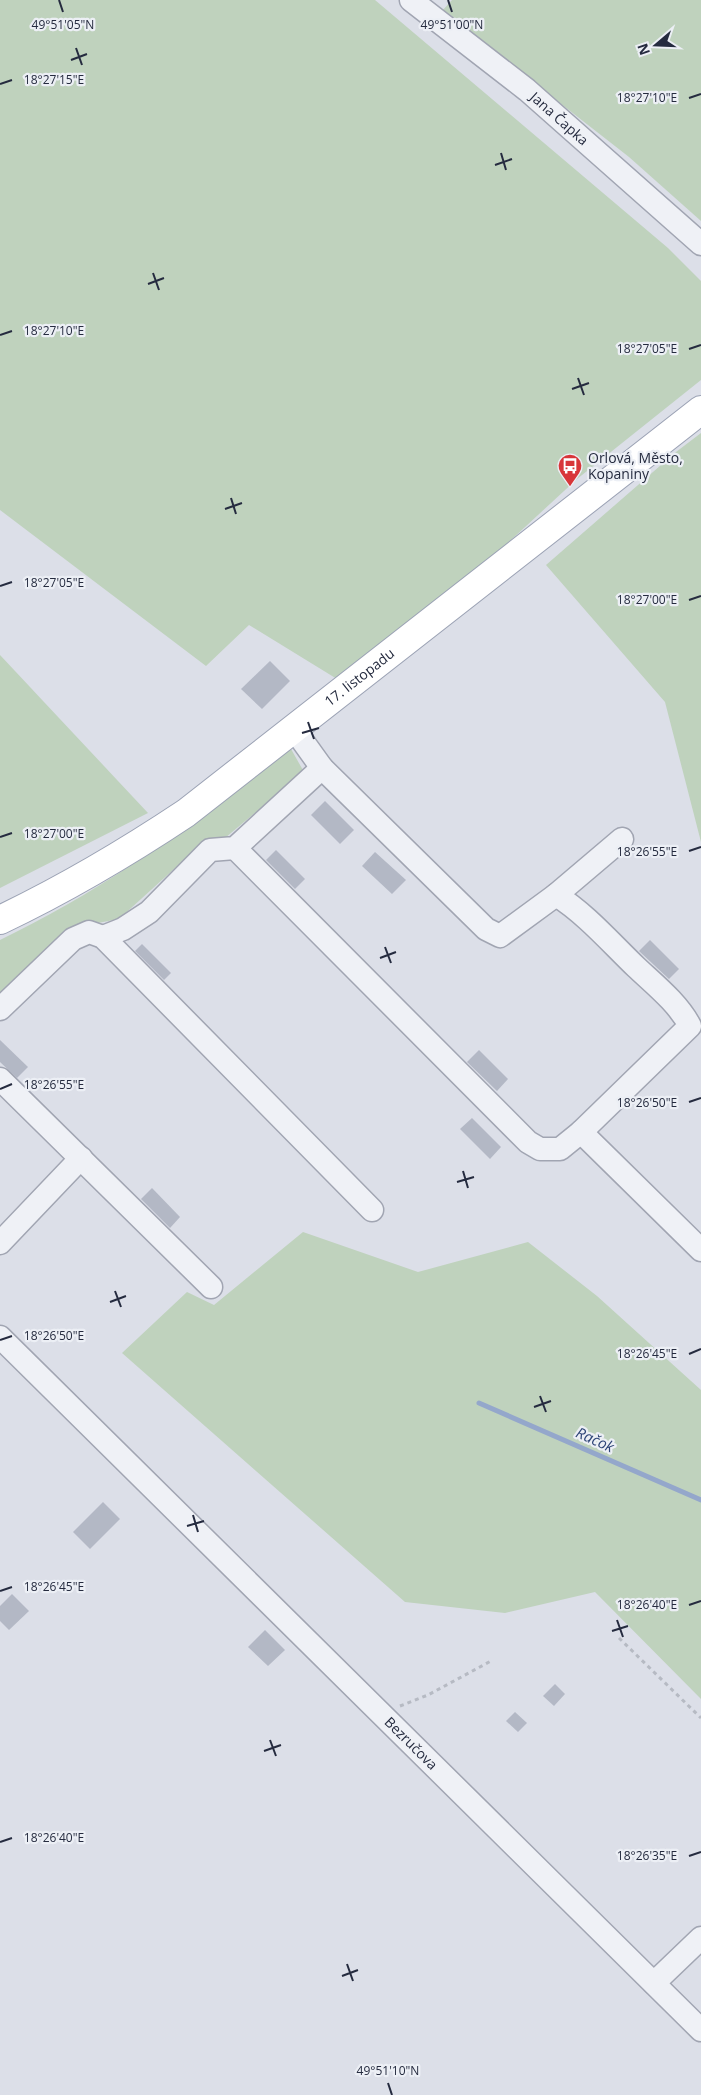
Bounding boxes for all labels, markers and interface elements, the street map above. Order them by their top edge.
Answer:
text: 49°51'05"N [32,16,94,33]
text: 49°51'00"N [421,16,483,33]
north arrow [631,20,681,70]
text: N [632,41,654,58]
text: 18°27'15"E [24,71,84,88]
street label: Jana Čapka [525,86,593,149]
text: 18°27'10"E [617,89,677,106]
text: 18°27'10"E [24,322,84,339]
text: 18°27'05"E [617,340,677,357]
place label: Orlová, Město, Kopaniny [588,448,683,483]
bus stop icon: Orlová, Město, Kopaniny [557,453,583,487]
text: 18°27'05"E [24,574,84,591]
text: 18°27'00"E [617,591,677,608]
street label: 17. listopadu [320,643,398,710]
text: 18°27'00"E [24,825,84,842]
text: 18°26'55"E [617,843,677,860]
text: 18°26'55"E [24,1076,84,1093]
text: 18°26'50"E [617,1094,677,1111]
text: 18°26'50"E [24,1327,84,1344]
text: 18°26'45"E [617,1345,677,1362]
water label: Račok [573,1422,618,1457]
text: 18°26'45"E [24,1578,84,1595]
text: 18°26'40"E [617,1596,677,1613]
street label: Bezručova [381,1712,442,1774]
text: 18°26'40"E [24,1829,84,1846]
text: 18°26'35"E [617,1847,677,1864]
text: 49°51'10"N [357,2062,419,2079]

